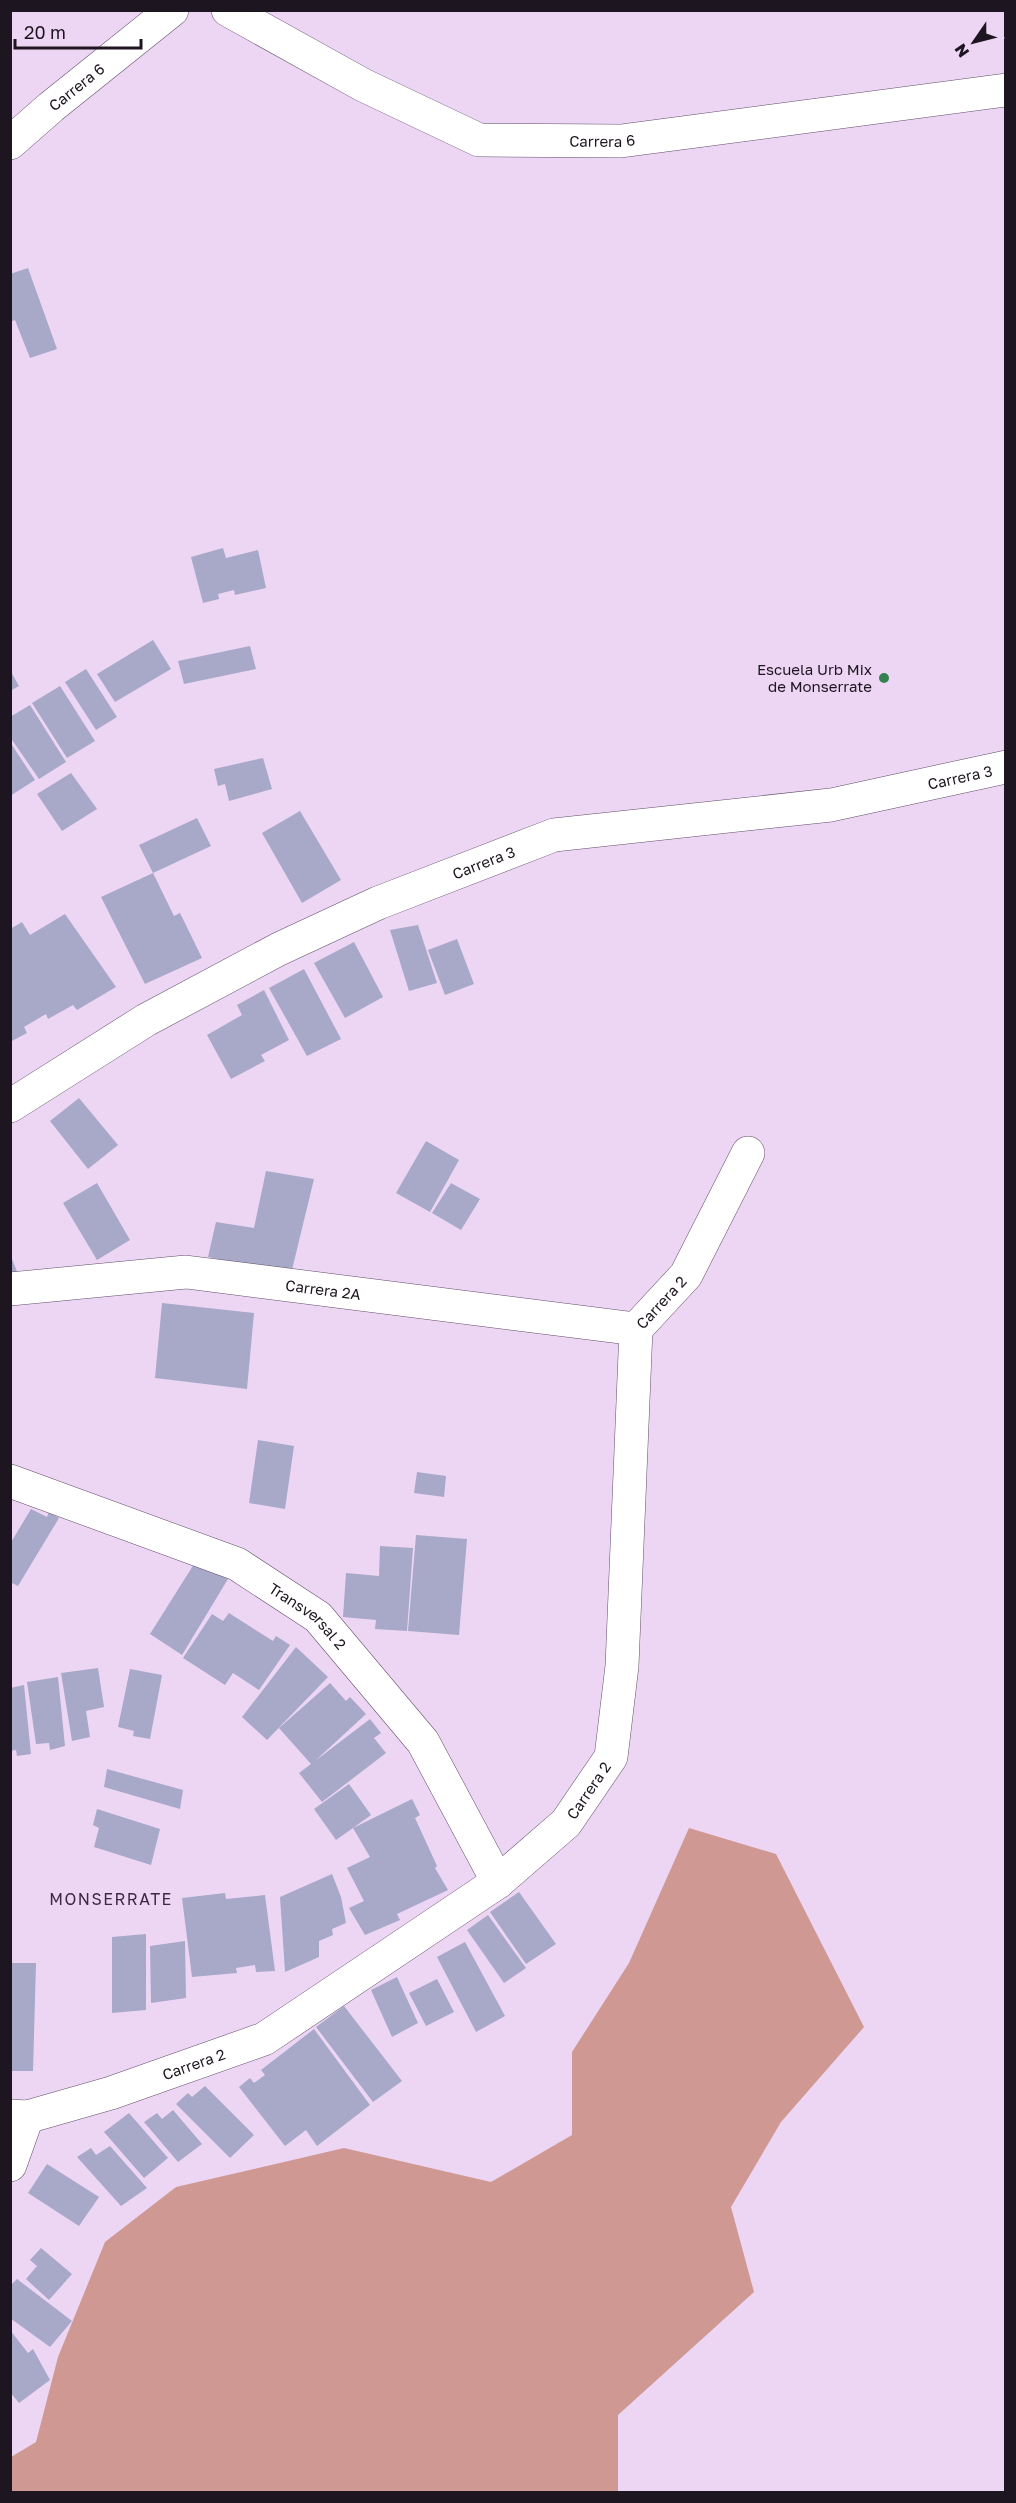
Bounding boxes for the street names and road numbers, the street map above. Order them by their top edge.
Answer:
street label: Carrera 6 [45,59,108,114]
street label: Carrera 6 [569,130,636,150]
street label: Carrera 3 [926,761,994,793]
street label: Carrera 3 [450,842,517,882]
street label: Carrera 2 [632,1272,690,1332]
street label: Carrera 2A [284,1276,362,1303]
street label: Transversal 2 [266,1579,350,1653]
street label: Carrera 2 [562,1758,614,1823]
street label: Carrera 2 [160,2044,228,2083]

